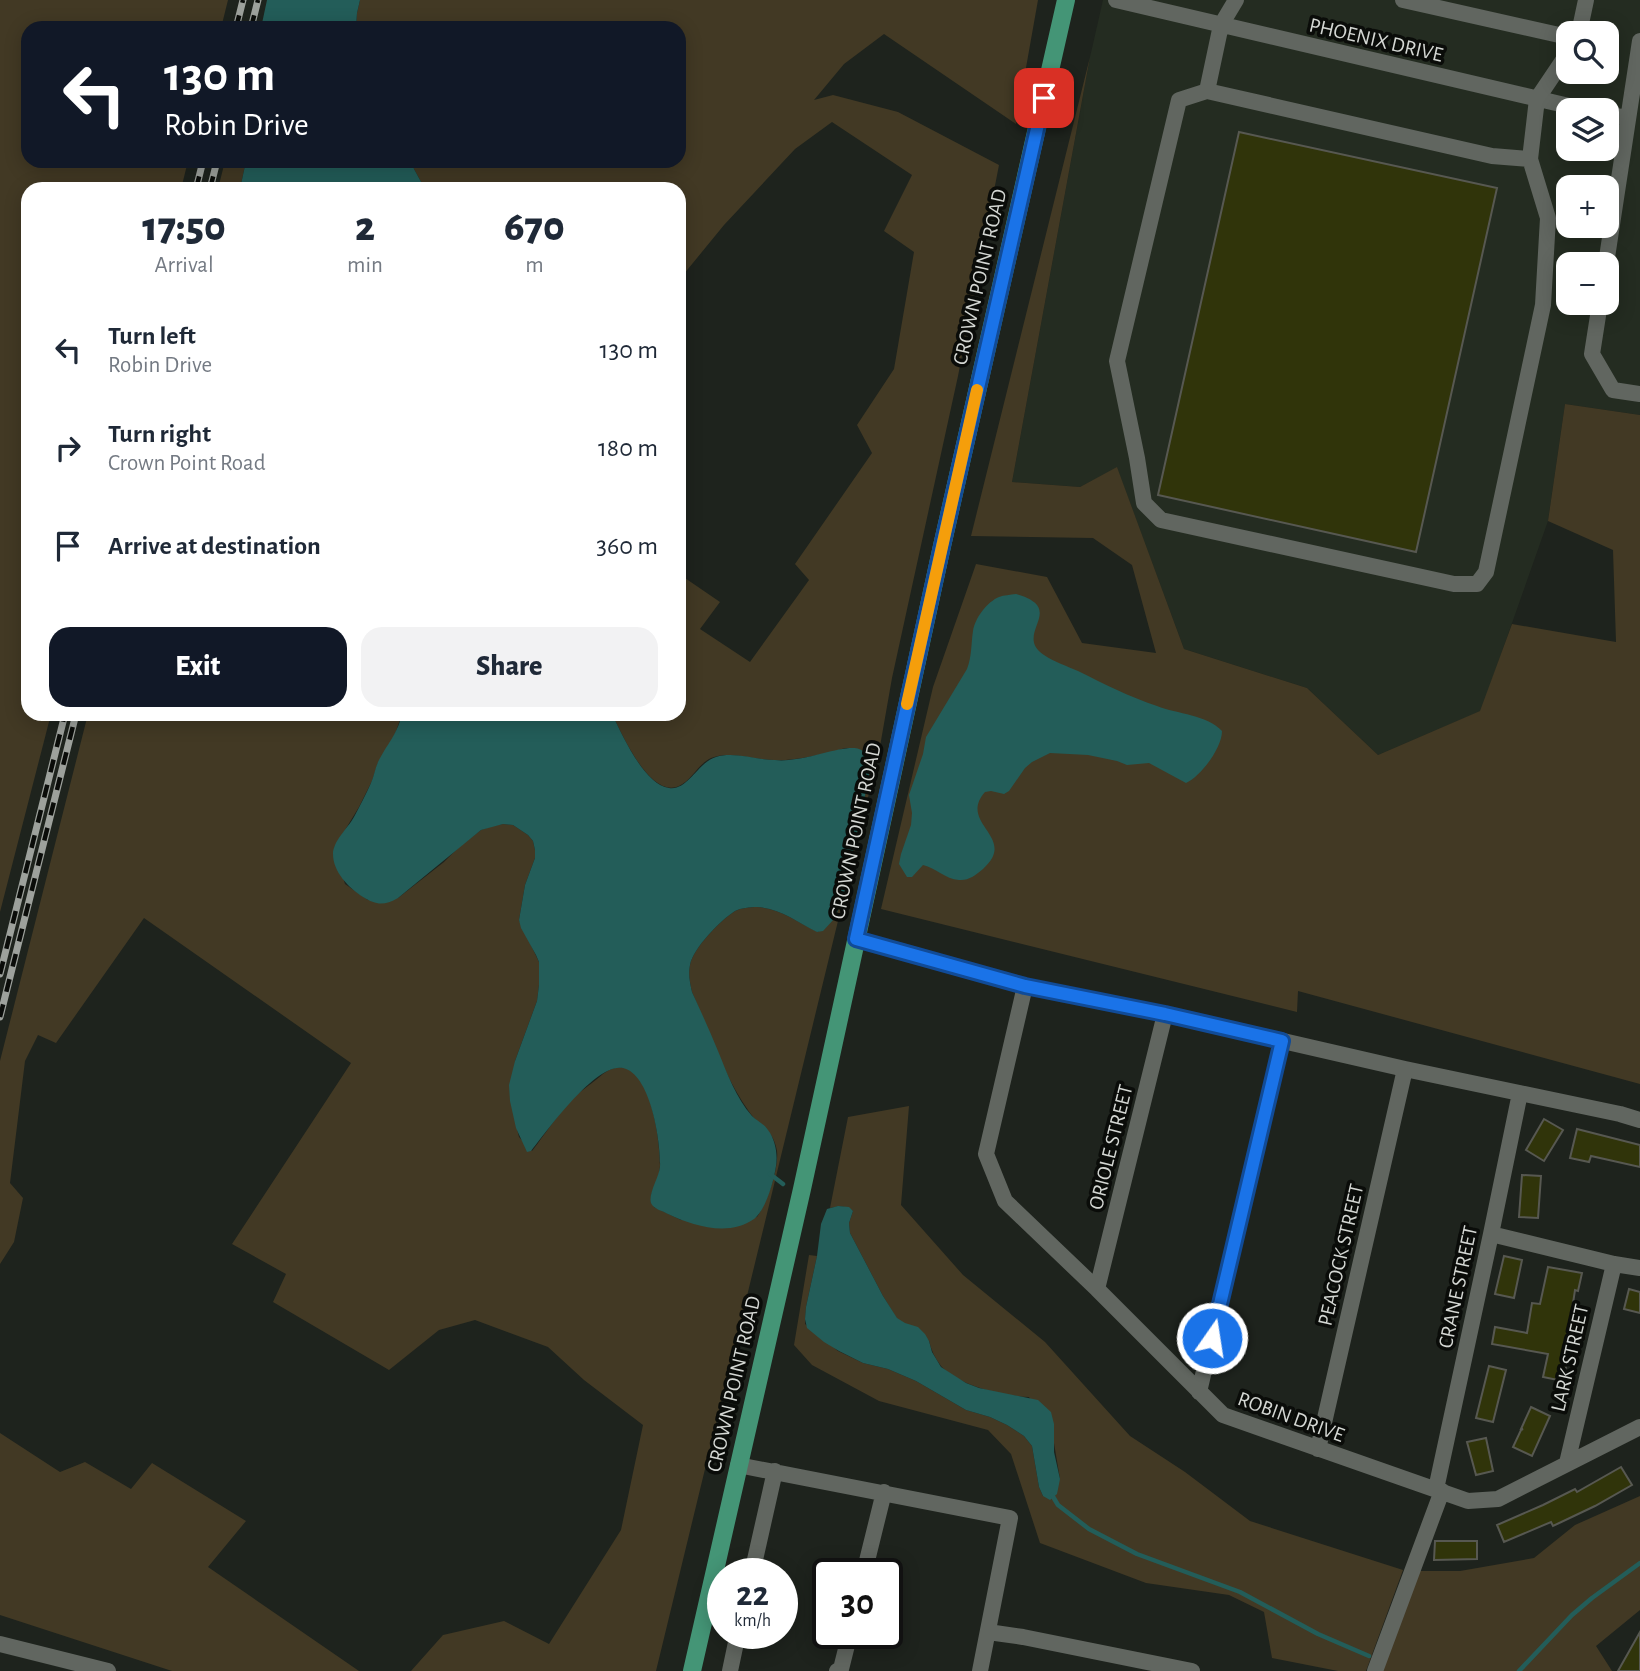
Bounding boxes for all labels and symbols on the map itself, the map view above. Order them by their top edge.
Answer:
street label: PHOENIX DRIVE [1307,14,1445,66]
pin [1014,68,1074,128]
street label: CROWN POINT ROAD [950,187,1010,367]
street label: CROWN POINT ROAD [827,741,885,921]
street label: ORIOLE STREET [1085,1082,1137,1212]
street label: PEACOCK STREET [1314,1182,1368,1328]
street label: CRANE STREET [1435,1224,1481,1350]
street label: CROWN POINT ROAD [704,1294,764,1474]
position arrow [1175,1301,1249,1375]
street label: LARK STREET [1547,1302,1593,1414]
street label: ROBIN DRIVE [1235,1388,1347,1446]
speed limit sign: 30 [812,1558,903,1649]

